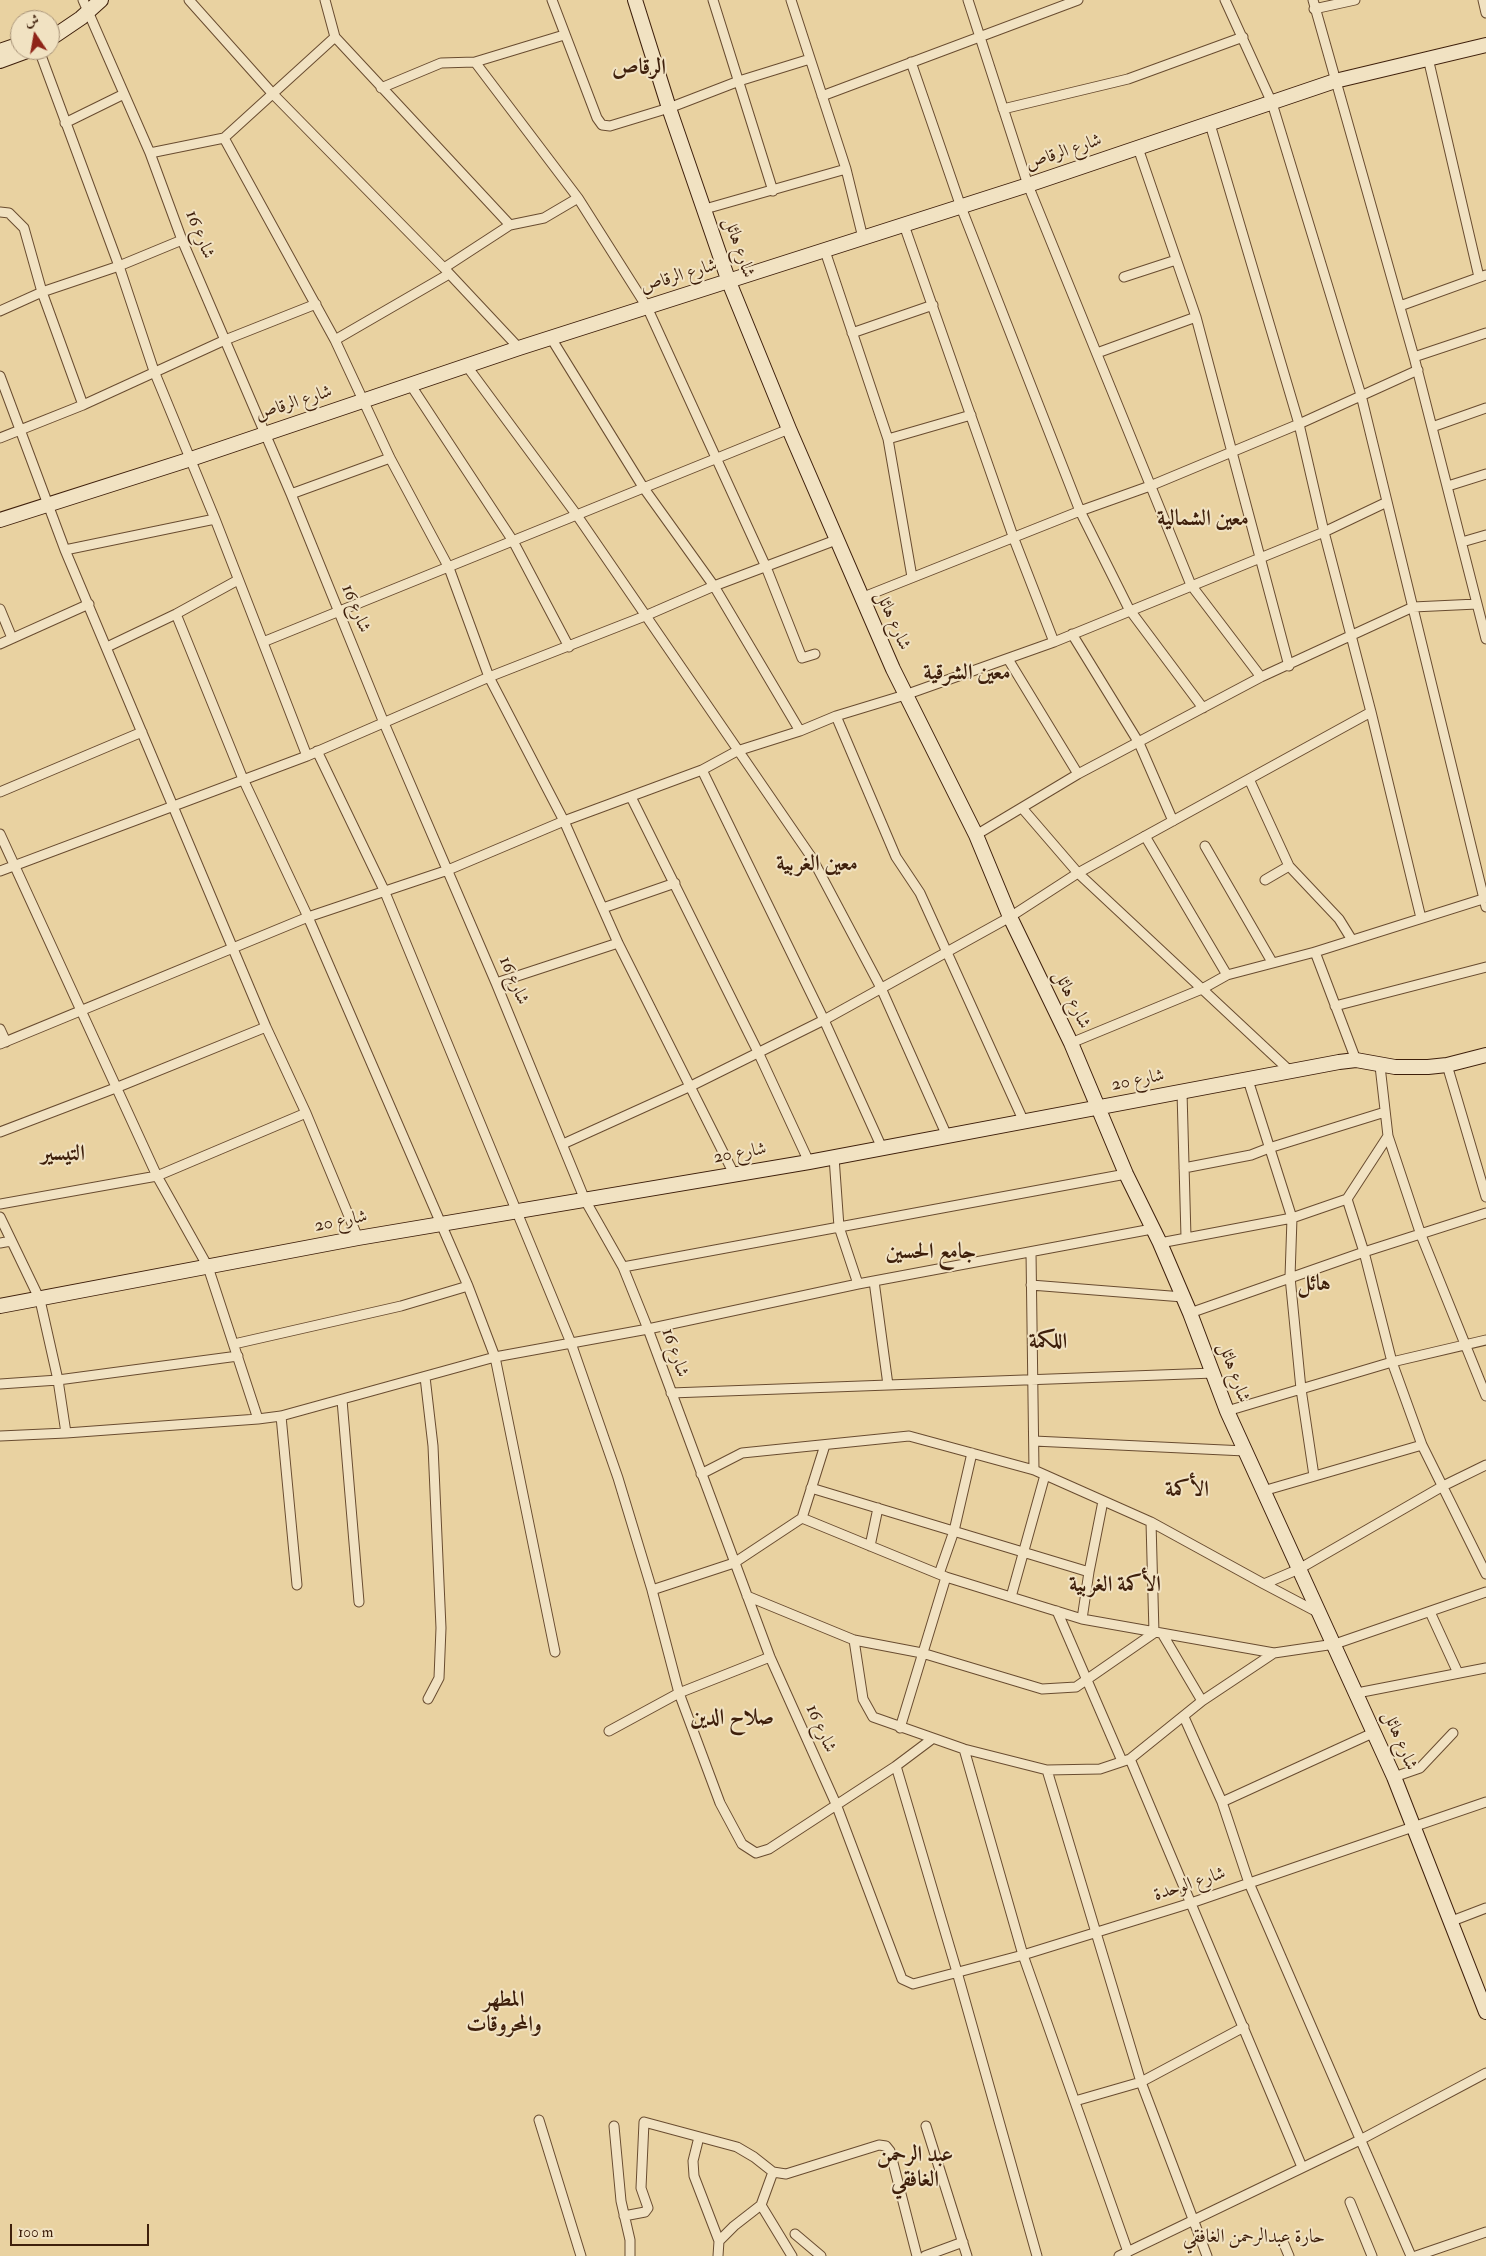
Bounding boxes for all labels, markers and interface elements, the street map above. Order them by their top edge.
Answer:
north arrow [10,10,60,60]
text: ش [23,11,41,31]
district label: الرقاص [612,56,666,82]
street label: شارع الرقاص [1023,130,1105,176]
street label: شارع 16 [180,208,218,262]
street label: شارع هائل [718,215,758,281]
street label: شارع الرقاص [638,255,720,299]
street label: شارع الرقاص [253,381,335,427]
district label: معين الشمالية [1157,507,1249,533]
street label: شارع 16 [336,582,374,636]
street label: شارع هائل [869,588,915,654]
district label: معين الشرقية [923,661,1011,687]
district label: معين الغربية [776,852,858,878]
street label: شارع 16 [493,954,533,1008]
street label: شارع هائل [1048,967,1094,1033]
street label: شارع 20 [1110,1065,1166,1097]
street label: شارع 20 [712,1139,768,1169]
district label: التيسير [41,1142,85,1168]
street label: شارع 20 [313,1206,369,1238]
district label: جامع الحسين [886,1240,976,1266]
district label: هائل [1297,1272,1331,1298]
street label: شارع 16 [656,1326,692,1380]
district label: اللكمة [1029,1330,1067,1356]
street label: شارع هائل [1212,1340,1254,1406]
district label: الأكمة [1165,1478,1209,1504]
district label: الأكمة الغربية [1069,1573,1161,1599]
street label: شارع 16 [800,1702,840,1756]
district label: صلاح الدين [690,1706,774,1732]
street label: شارع هائل [1377,1708,1421,1774]
street label: شارع الوحدة [1151,1863,1229,1907]
district label: المطهر والمحروقات [466,1988,542,2040]
district label: عبد الرحمن الغافقي [877,2143,953,2194]
scale bar [12,2214,151,2246]
text: 100 m [18,2223,53,2242]
district label: حارة عبدالرحمن الغافقي [1183,2227,1325,2249]

